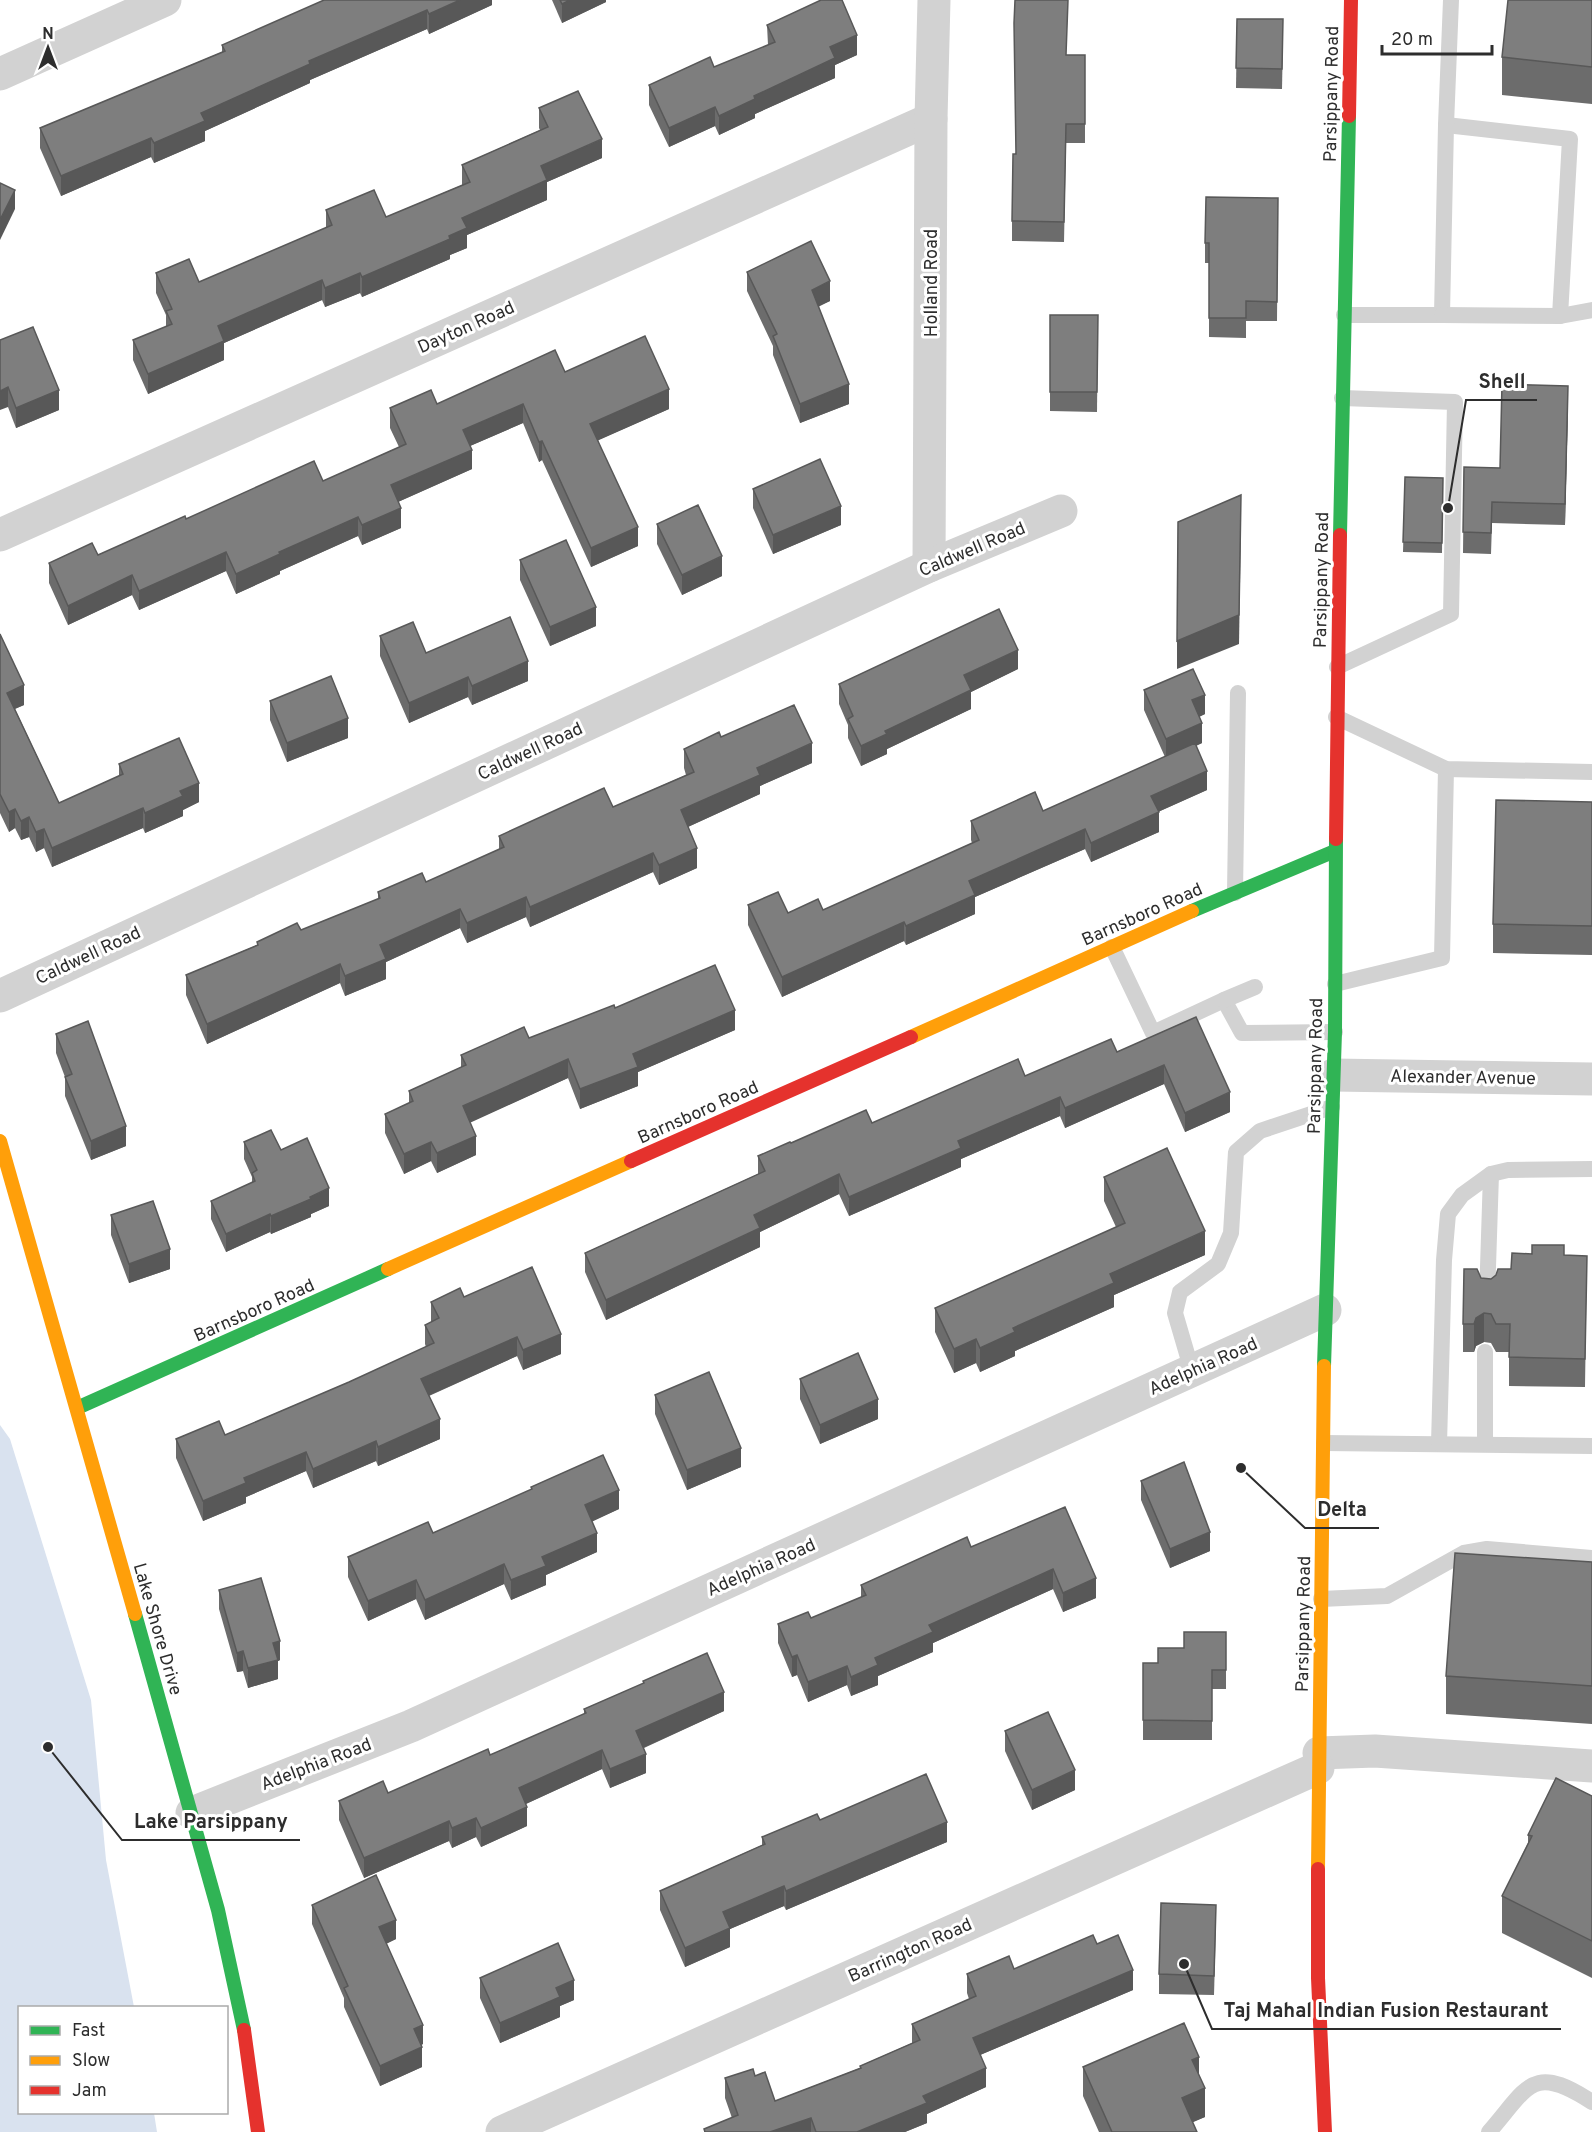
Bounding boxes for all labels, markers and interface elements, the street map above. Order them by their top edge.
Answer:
north arrow [18,18,78,78]
scale bar [1382,18,1492,56]
text: N [42,25,54,45]
street label: Parsippany Road [1320,26,1345,162]
text: 20 m [1391,29,1433,52]
street label: Holland Road [921,229,944,337]
street label: Dayton Road [415,297,519,360]
callout: Shell [1466,362,1537,400]
text: Shell [1479,370,1526,396]
street label: Parsippany Road [1310,512,1335,648]
street label: Caldwell Road [916,518,1029,583]
street label: Caldwell Road [474,718,587,787]
street label: Barnsboro Road [1079,878,1207,952]
street label: Caldwell Road [32,922,145,991]
street label: Parsippany Road [1304,998,1329,1134]
street label: Alexander Avenue [1390,1066,1536,1091]
street label: Barnsboro Road [635,1076,763,1150]
street label: Barnsboro Road [191,1274,319,1348]
street label: Adelphia Road [1146,1333,1262,1402]
callout: Delta [1305,1490,1379,1528]
text: Delta [1317,1498,1367,1524]
street label: Adelphia Road [704,1534,820,1603]
street label: Parsippany Road [1292,1556,1317,1692]
street label: Lake Shore Drive [127,1561,186,1698]
street label: Adelphia Road [258,1734,375,1797]
callout: Lake Parsippany [122,1802,300,1840]
text: Lake Parsippany [134,1810,288,1836]
street label: Barrington Road [845,1914,976,1989]
callout: Taj Mahal Indian Fusion Restaurant [1212,1991,1561,2029]
text: Taj Mahal Indian Fusion Restaurant [1223,1999,1549,2025]
legend [18,2006,228,2114]
text: Fast [72,2020,105,2043]
text: Slow [72,2050,110,2073]
text: Jam [72,2080,107,2103]

